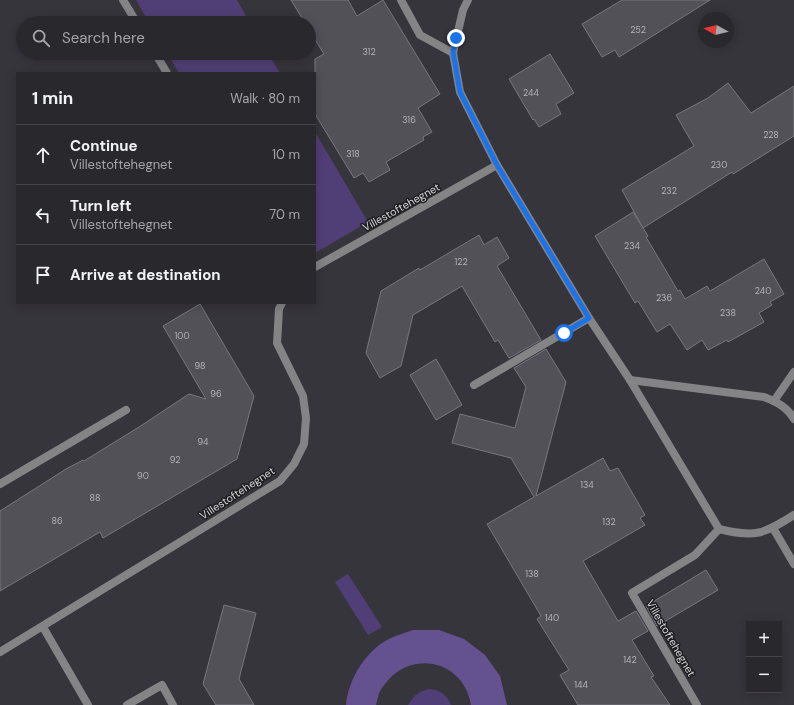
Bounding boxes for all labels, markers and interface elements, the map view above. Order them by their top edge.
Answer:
north arrow [698,12,734,48]
search box [16,16,316,60]
house number: 252 [630,24,646,36]
icon: search [30,27,52,49]
text: Search here [62,28,145,48]
route end [447,29,465,47]
house number: 312 [362,46,376,58]
text: 1 min [32,87,73,109]
house number: 244 [523,87,540,99]
text: Walk · 80 m [230,90,300,107]
house number: 316 [402,114,416,126]
house number: 228 [763,129,779,141]
text: Continue [70,136,138,156]
icon: ahead [32,144,54,166]
text: 10 m [272,146,300,163]
house number: 318 [346,148,360,160]
text: Villestoftehegnet [70,156,172,173]
house number: 230 [711,159,727,171]
street label: Villestoftehegnet [360,180,442,234]
house number: 232 [661,185,677,197]
text: Turn left [70,196,131,216]
icon: left [32,204,54,226]
text: 70 m [269,206,300,223]
text: Villestoftehegnet [70,216,172,233]
house number: 234 [624,240,641,252]
house number: 122 [454,256,468,268]
icon: arrive [32,264,54,286]
text: Arrive at destination [70,265,221,285]
house number: 240 [755,285,771,297]
house number: 236 [656,292,672,304]
house number: 238 [720,307,736,319]
route start [555,324,573,342]
house number: 100 [174,330,190,342]
house number: 98 [195,360,205,372]
house number: 96 [210,388,222,400]
house number: 94 [197,436,209,448]
house number: 92 [170,454,180,466]
street label: Villestoftehegnet [197,464,277,522]
house number: 90 [137,470,149,482]
house number: 134 [580,479,594,491]
house number: 88 [90,492,100,504]
house number: 86 [51,515,63,527]
house number: 132 [602,516,616,528]
house number: 138 [525,568,539,580]
street label: Villestoftehegnet [643,597,699,679]
house number: 140 [545,612,559,624]
map controls [746,621,782,693]
button: + [746,621,782,657]
house number: 142 [623,654,637,666]
button: − [746,657,782,693]
house number: 144 [574,679,588,691]

